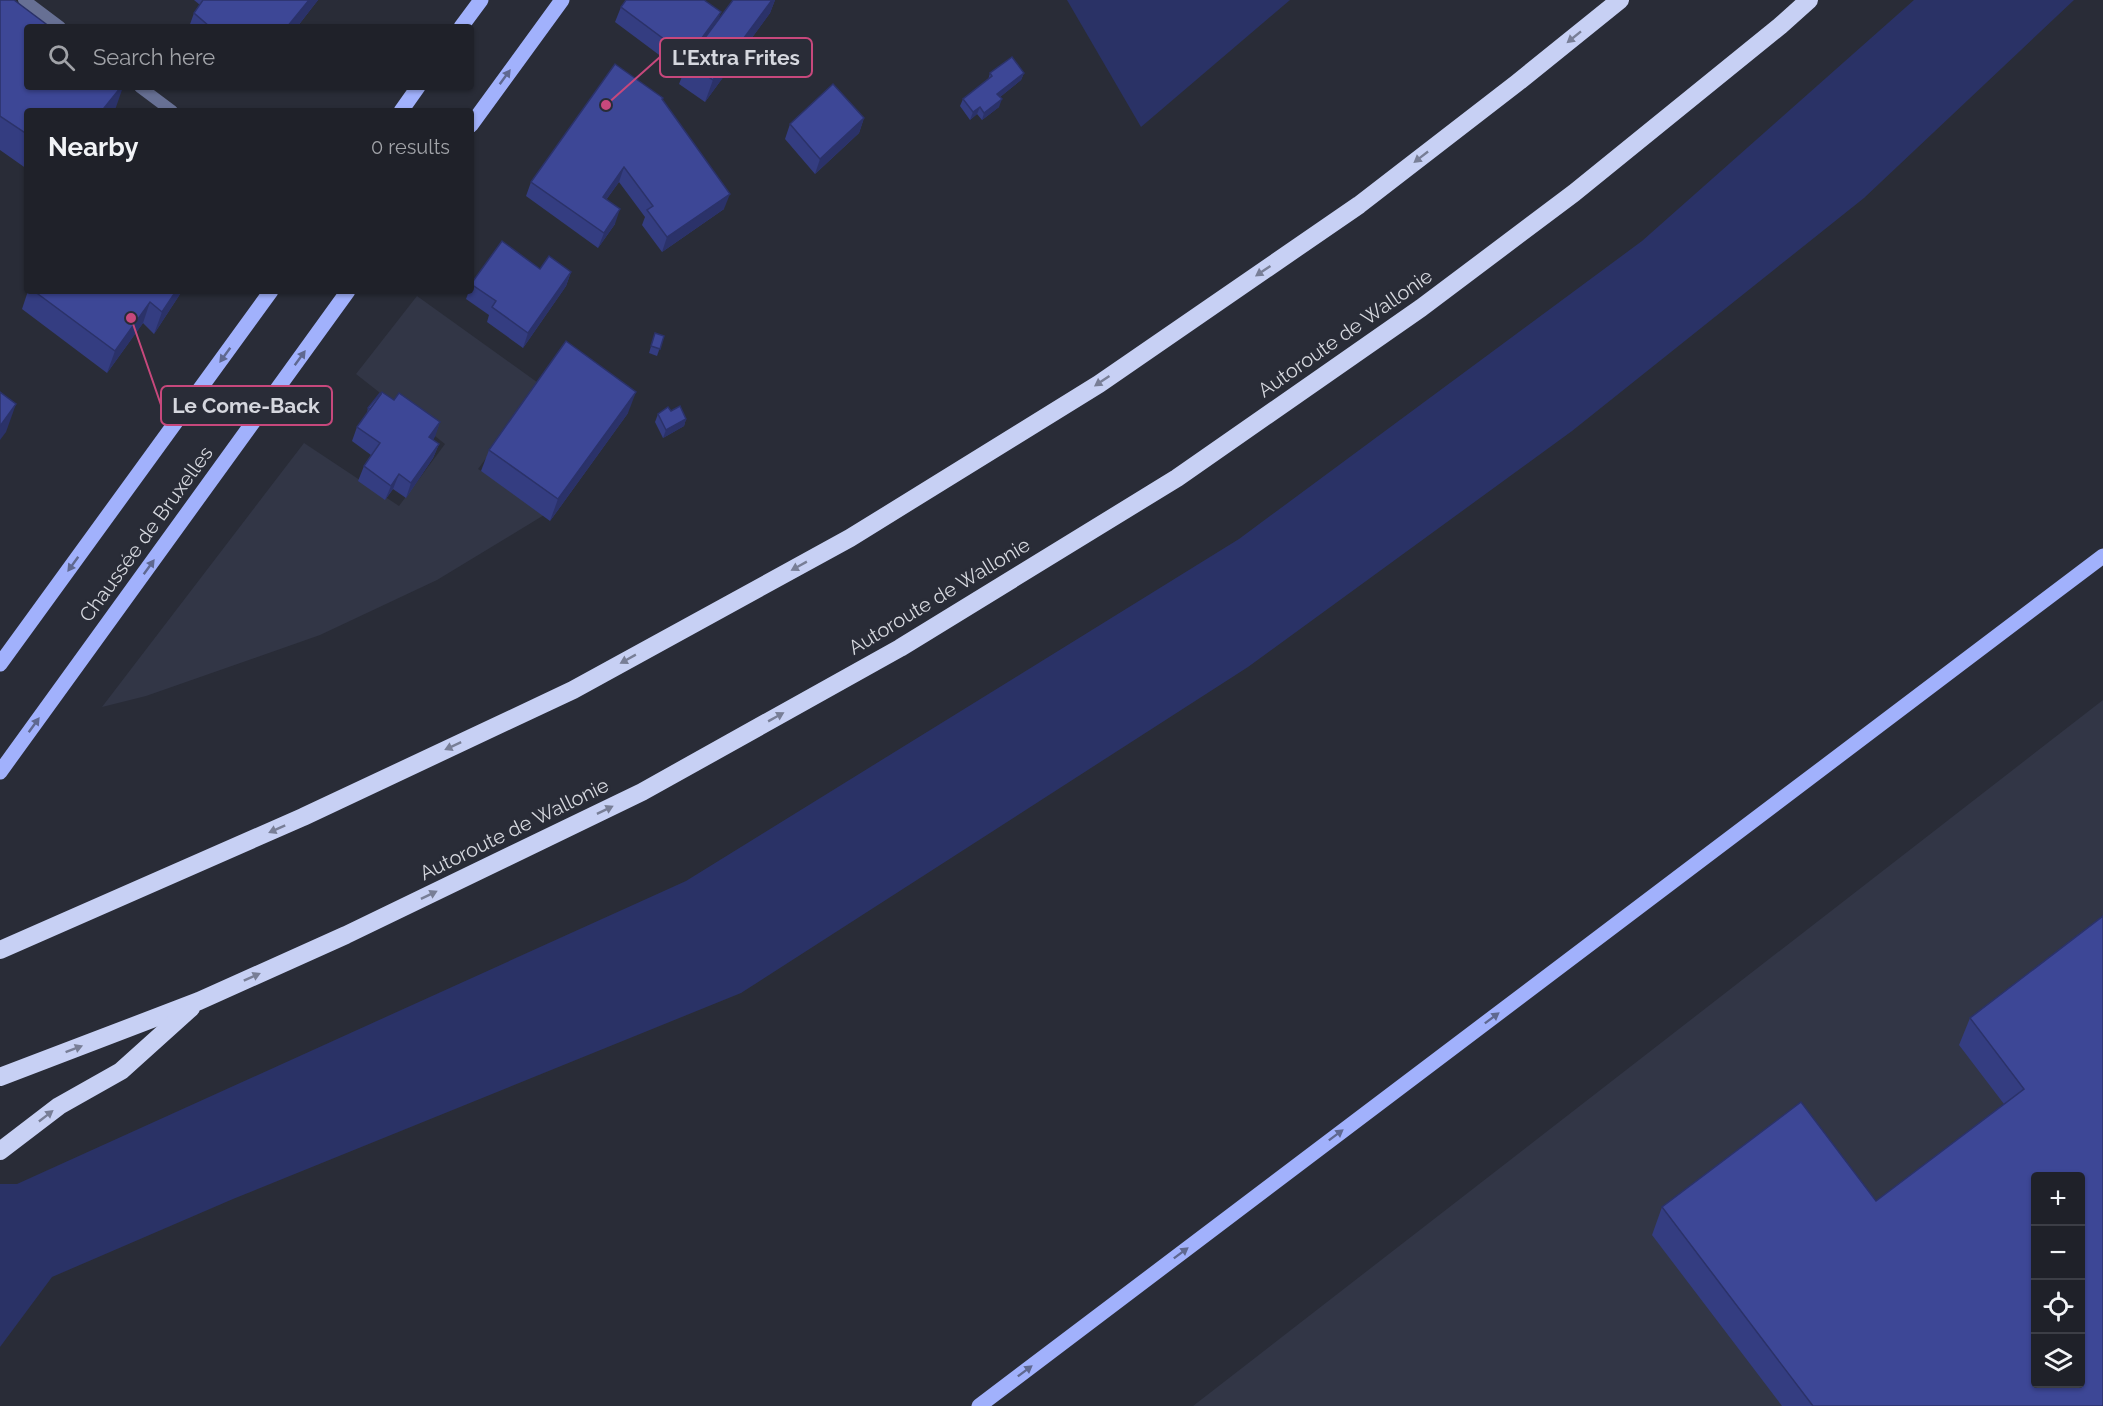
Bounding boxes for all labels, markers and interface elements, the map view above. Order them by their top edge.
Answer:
search box [24,24,474,90]
one-way arrow [1566,30,1582,43]
callout: L'Extra Frites [660,38,812,77]
icon: search [45,41,78,74]
text: Search here [93,44,215,70]
text: L'Extra Frites [672,45,800,70]
one-way arrow [499,70,511,85]
text: Nearby [48,132,138,162]
text: 0 results [371,135,450,159]
one-way arrow [1413,151,1429,164]
street label: Autoroute de Wallonie [1253,264,1437,402]
one-way arrow [1255,265,1271,277]
one-way arrow [219,348,231,363]
one-way arrow [294,350,306,366]
one-way arrow [1094,376,1110,387]
callout: Le Come-Back [161,386,332,425]
text: Le Come-Back [172,393,320,418]
street label: Chaussée de Bruxelles [74,442,218,626]
street label: Autoroute de Wallonie [844,532,1034,660]
one-way arrow [67,556,79,572]
one-way arrow [142,559,154,574]
one-way arrow [790,561,807,571]
one-way arrow [620,654,636,665]
one-way arrow [768,712,785,722]
one-way arrow [28,717,40,733]
one-way arrow [445,742,462,751]
street label: Autoroute de Wallonie [416,773,613,885]
one-way arrow [596,806,613,815]
one-way arrow [267,824,285,834]
one-way arrow [421,890,438,900]
one-way arrow [244,972,262,982]
one-way arrow [1484,1012,1500,1024]
one-way arrow [65,1044,83,1053]
one-way arrow [39,1110,54,1122]
one-way arrow [1329,1130,1344,1142]
map controls [2031,1172,2085,1388]
button: + [2031,1172,2085,1226]
button: − [2031,1226,2085,1280]
one-way arrow [1173,1247,1189,1259]
button: locate [2031,1280,2085,1334]
button: layers [2031,1334,2085,1388]
one-way arrow [1018,1365,1033,1377]

